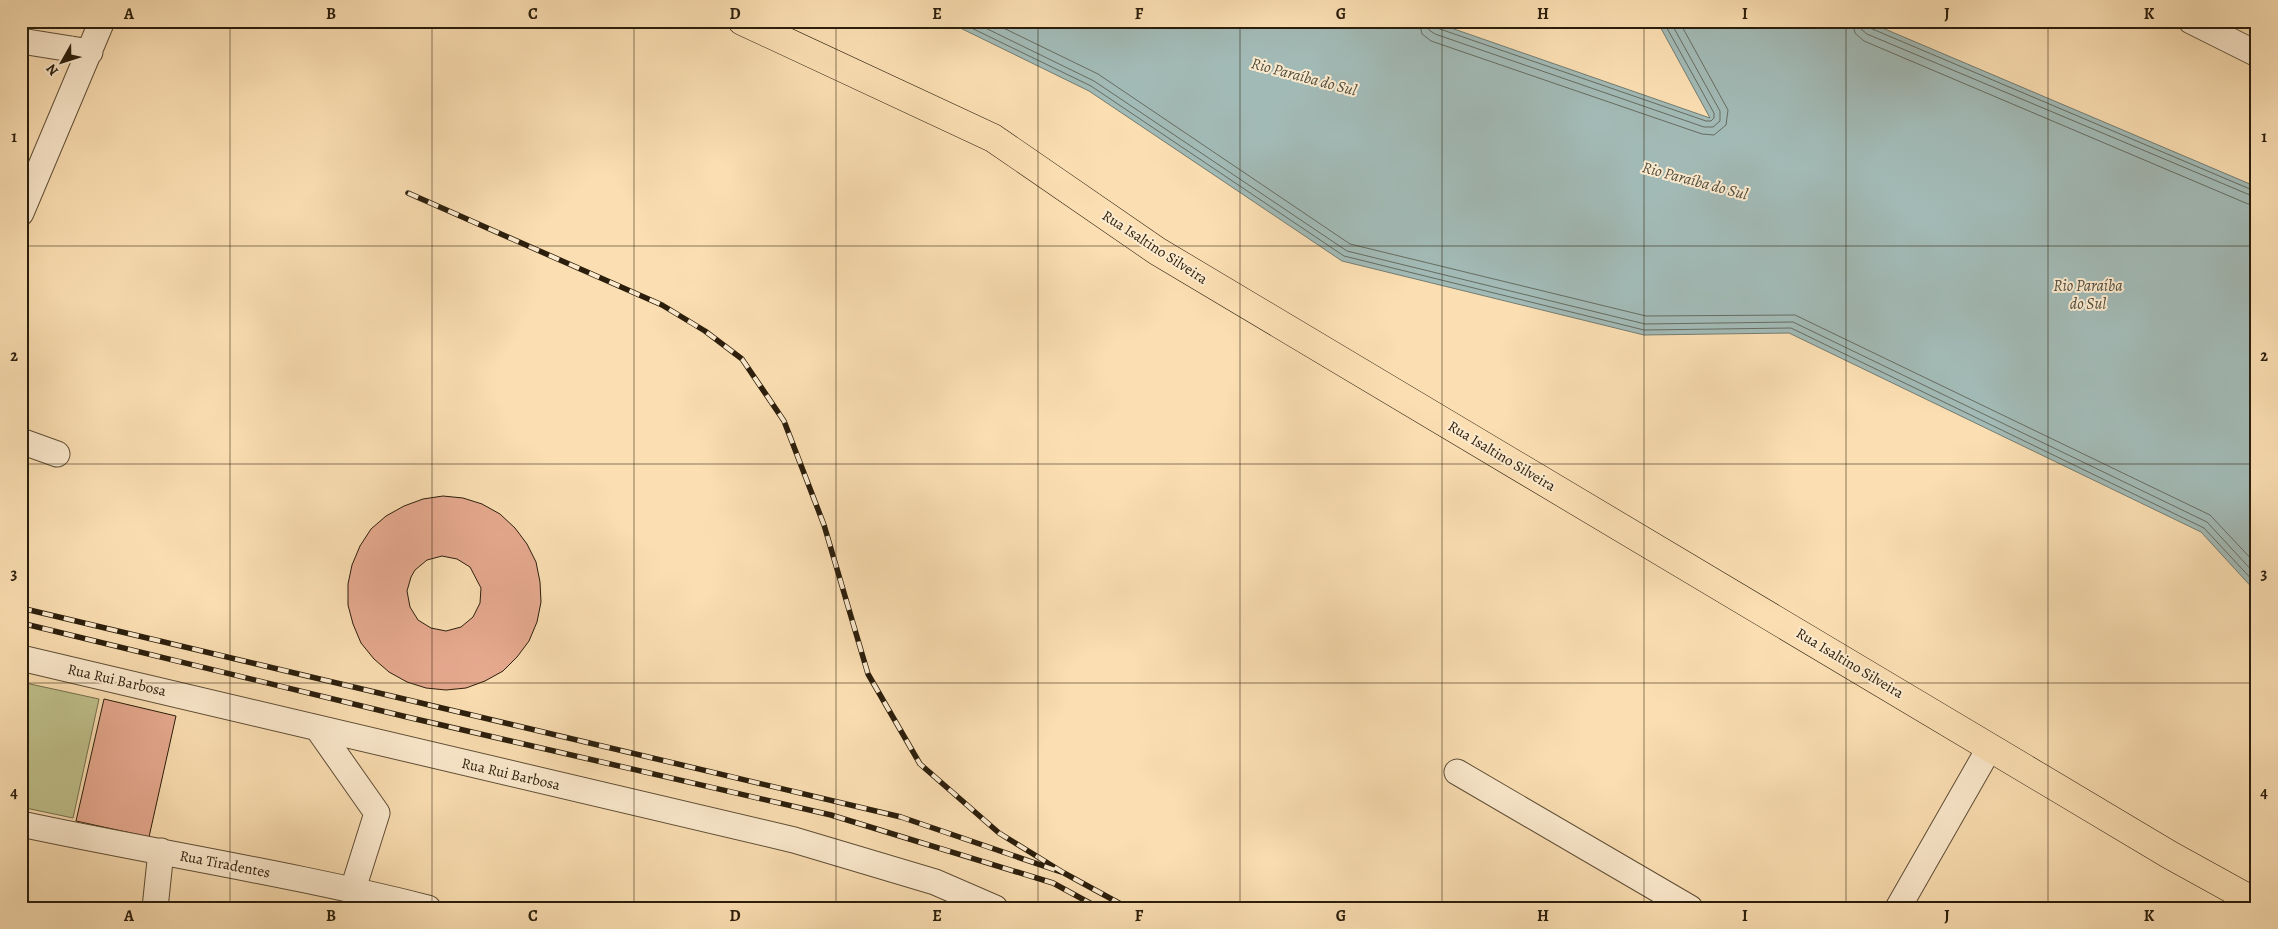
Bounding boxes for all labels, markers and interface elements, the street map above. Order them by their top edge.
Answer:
text: A [123,3,135,25]
text: B [326,3,336,25]
text: C [528,3,538,25]
text: D [729,3,741,25]
text: E [932,3,942,25]
text: F [1135,3,1144,25]
text: G [1336,3,1346,25]
text: H [1537,3,1549,25]
text: I [1742,3,1748,25]
text: J [1944,3,1950,25]
text: K [2144,3,2155,25]
north arrow [38,38,88,88]
water label: Rio Paraíba do Sul [1249,52,1359,102]
text: N [42,60,63,80]
text: 1 [11,126,17,148]
text: 1 [2261,126,2267,148]
water label: Rio Paraíba do Sul [1640,156,1750,206]
street label: Rua Isaltino Silveira [1098,205,1212,289]
water label: Rio Paraíba do Sul [2053,275,2123,315]
text: 2 [10,345,18,367]
text: 2 [2260,345,2268,367]
street label: Rua Isaltino Silveira [1445,416,1559,496]
text: 3 [11,563,18,585]
text: 3 [2261,563,2268,585]
street label: Rua Isaltino Silveira [1793,623,1907,703]
street label: Rua Rui Barbosa [66,659,168,701]
street label: Rua Rui Barbosa [460,753,562,795]
text: 4 [10,782,18,804]
text: 4 [2260,782,2268,804]
street label: Rua Tiradentes [178,845,272,883]
text: A [123,905,135,927]
text: B [326,905,336,927]
text: C [528,905,538,927]
text: D [729,905,741,927]
text: E [932,905,942,927]
text: F [1135,905,1144,927]
text: G [1336,905,1346,927]
text: H [1537,905,1549,927]
text: I [1742,905,1748,927]
text: J [1944,905,1950,927]
text: K [2144,905,2155,927]

